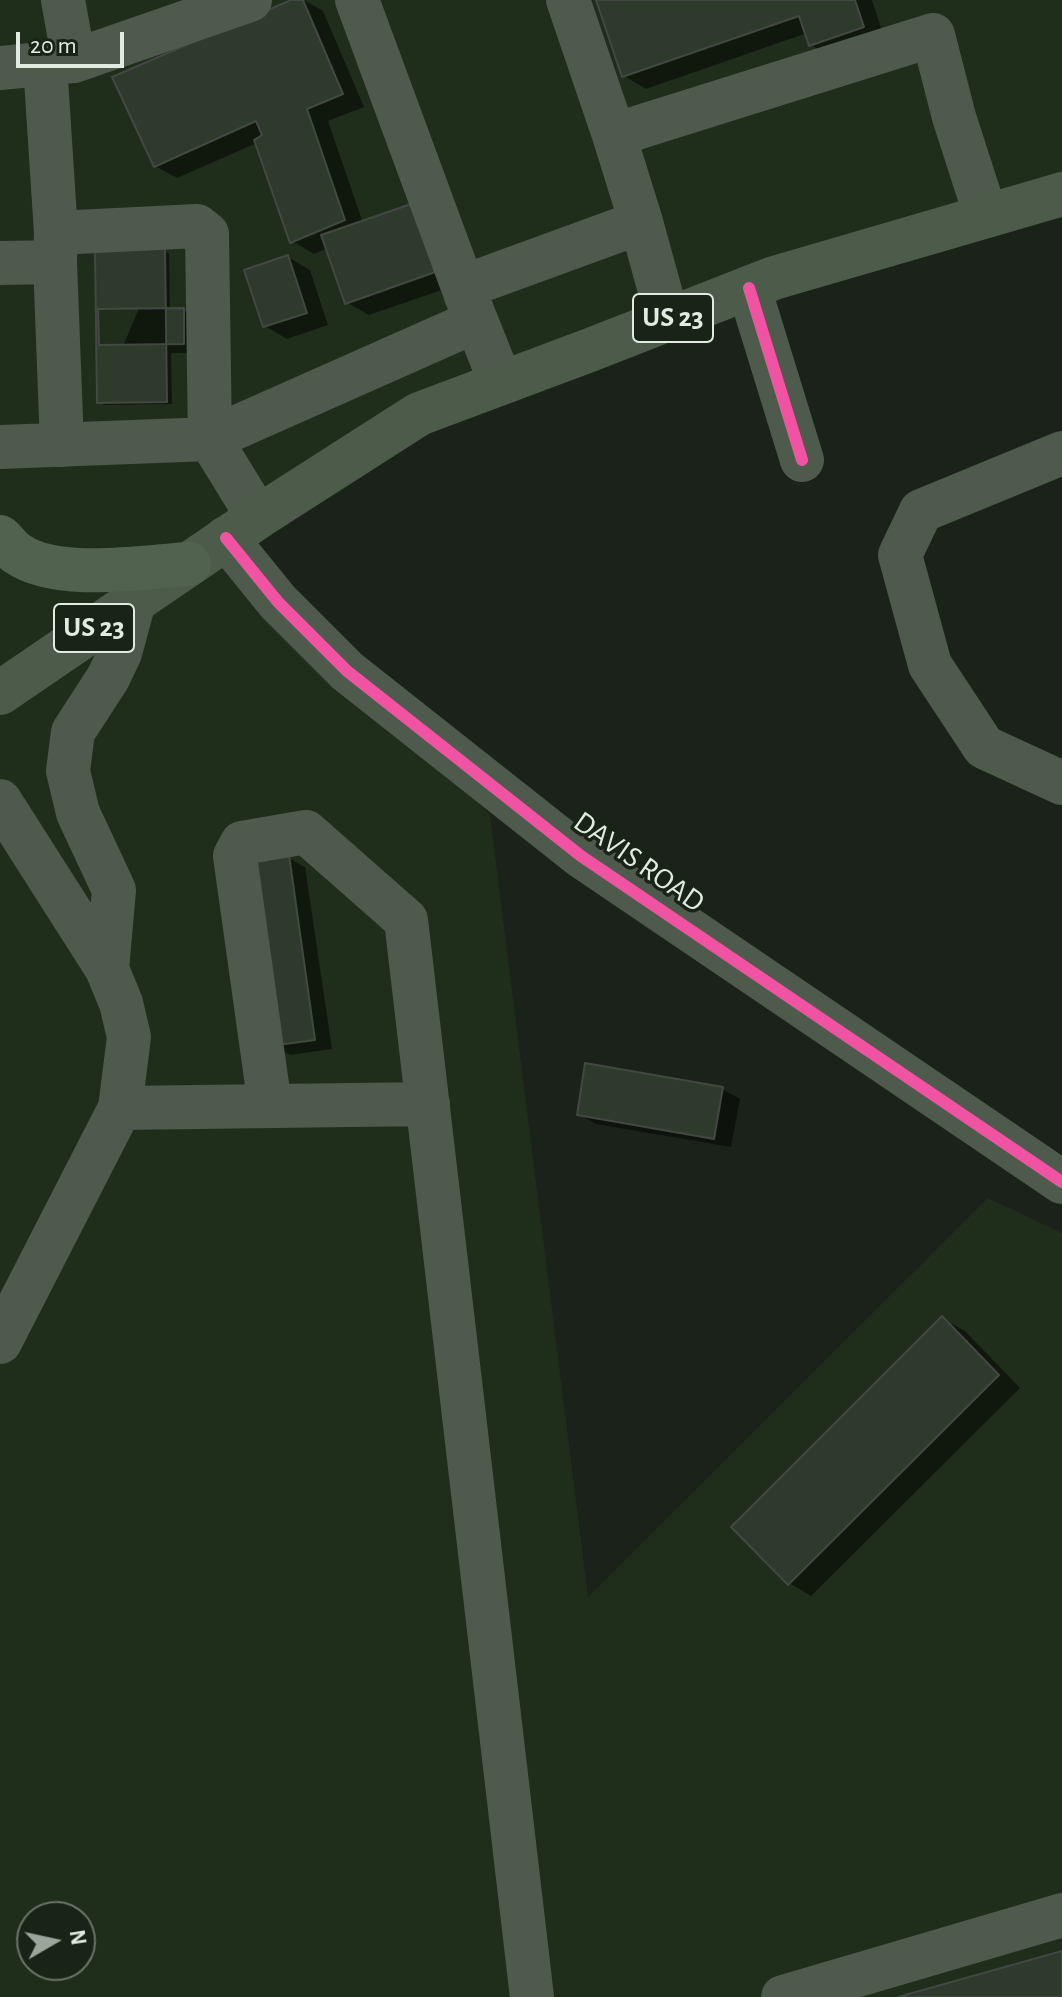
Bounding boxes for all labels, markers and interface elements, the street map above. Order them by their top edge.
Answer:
scale bar [20,16,128,66]
text: 20 m [30,34,77,58]
road number: US 23 [633,294,713,342]
road number: US 23 [54,604,134,652]
street label: DAVIS ROAD [567,804,711,920]
north arrow [16,1901,96,1981]
text: N [66,1928,90,1947]

